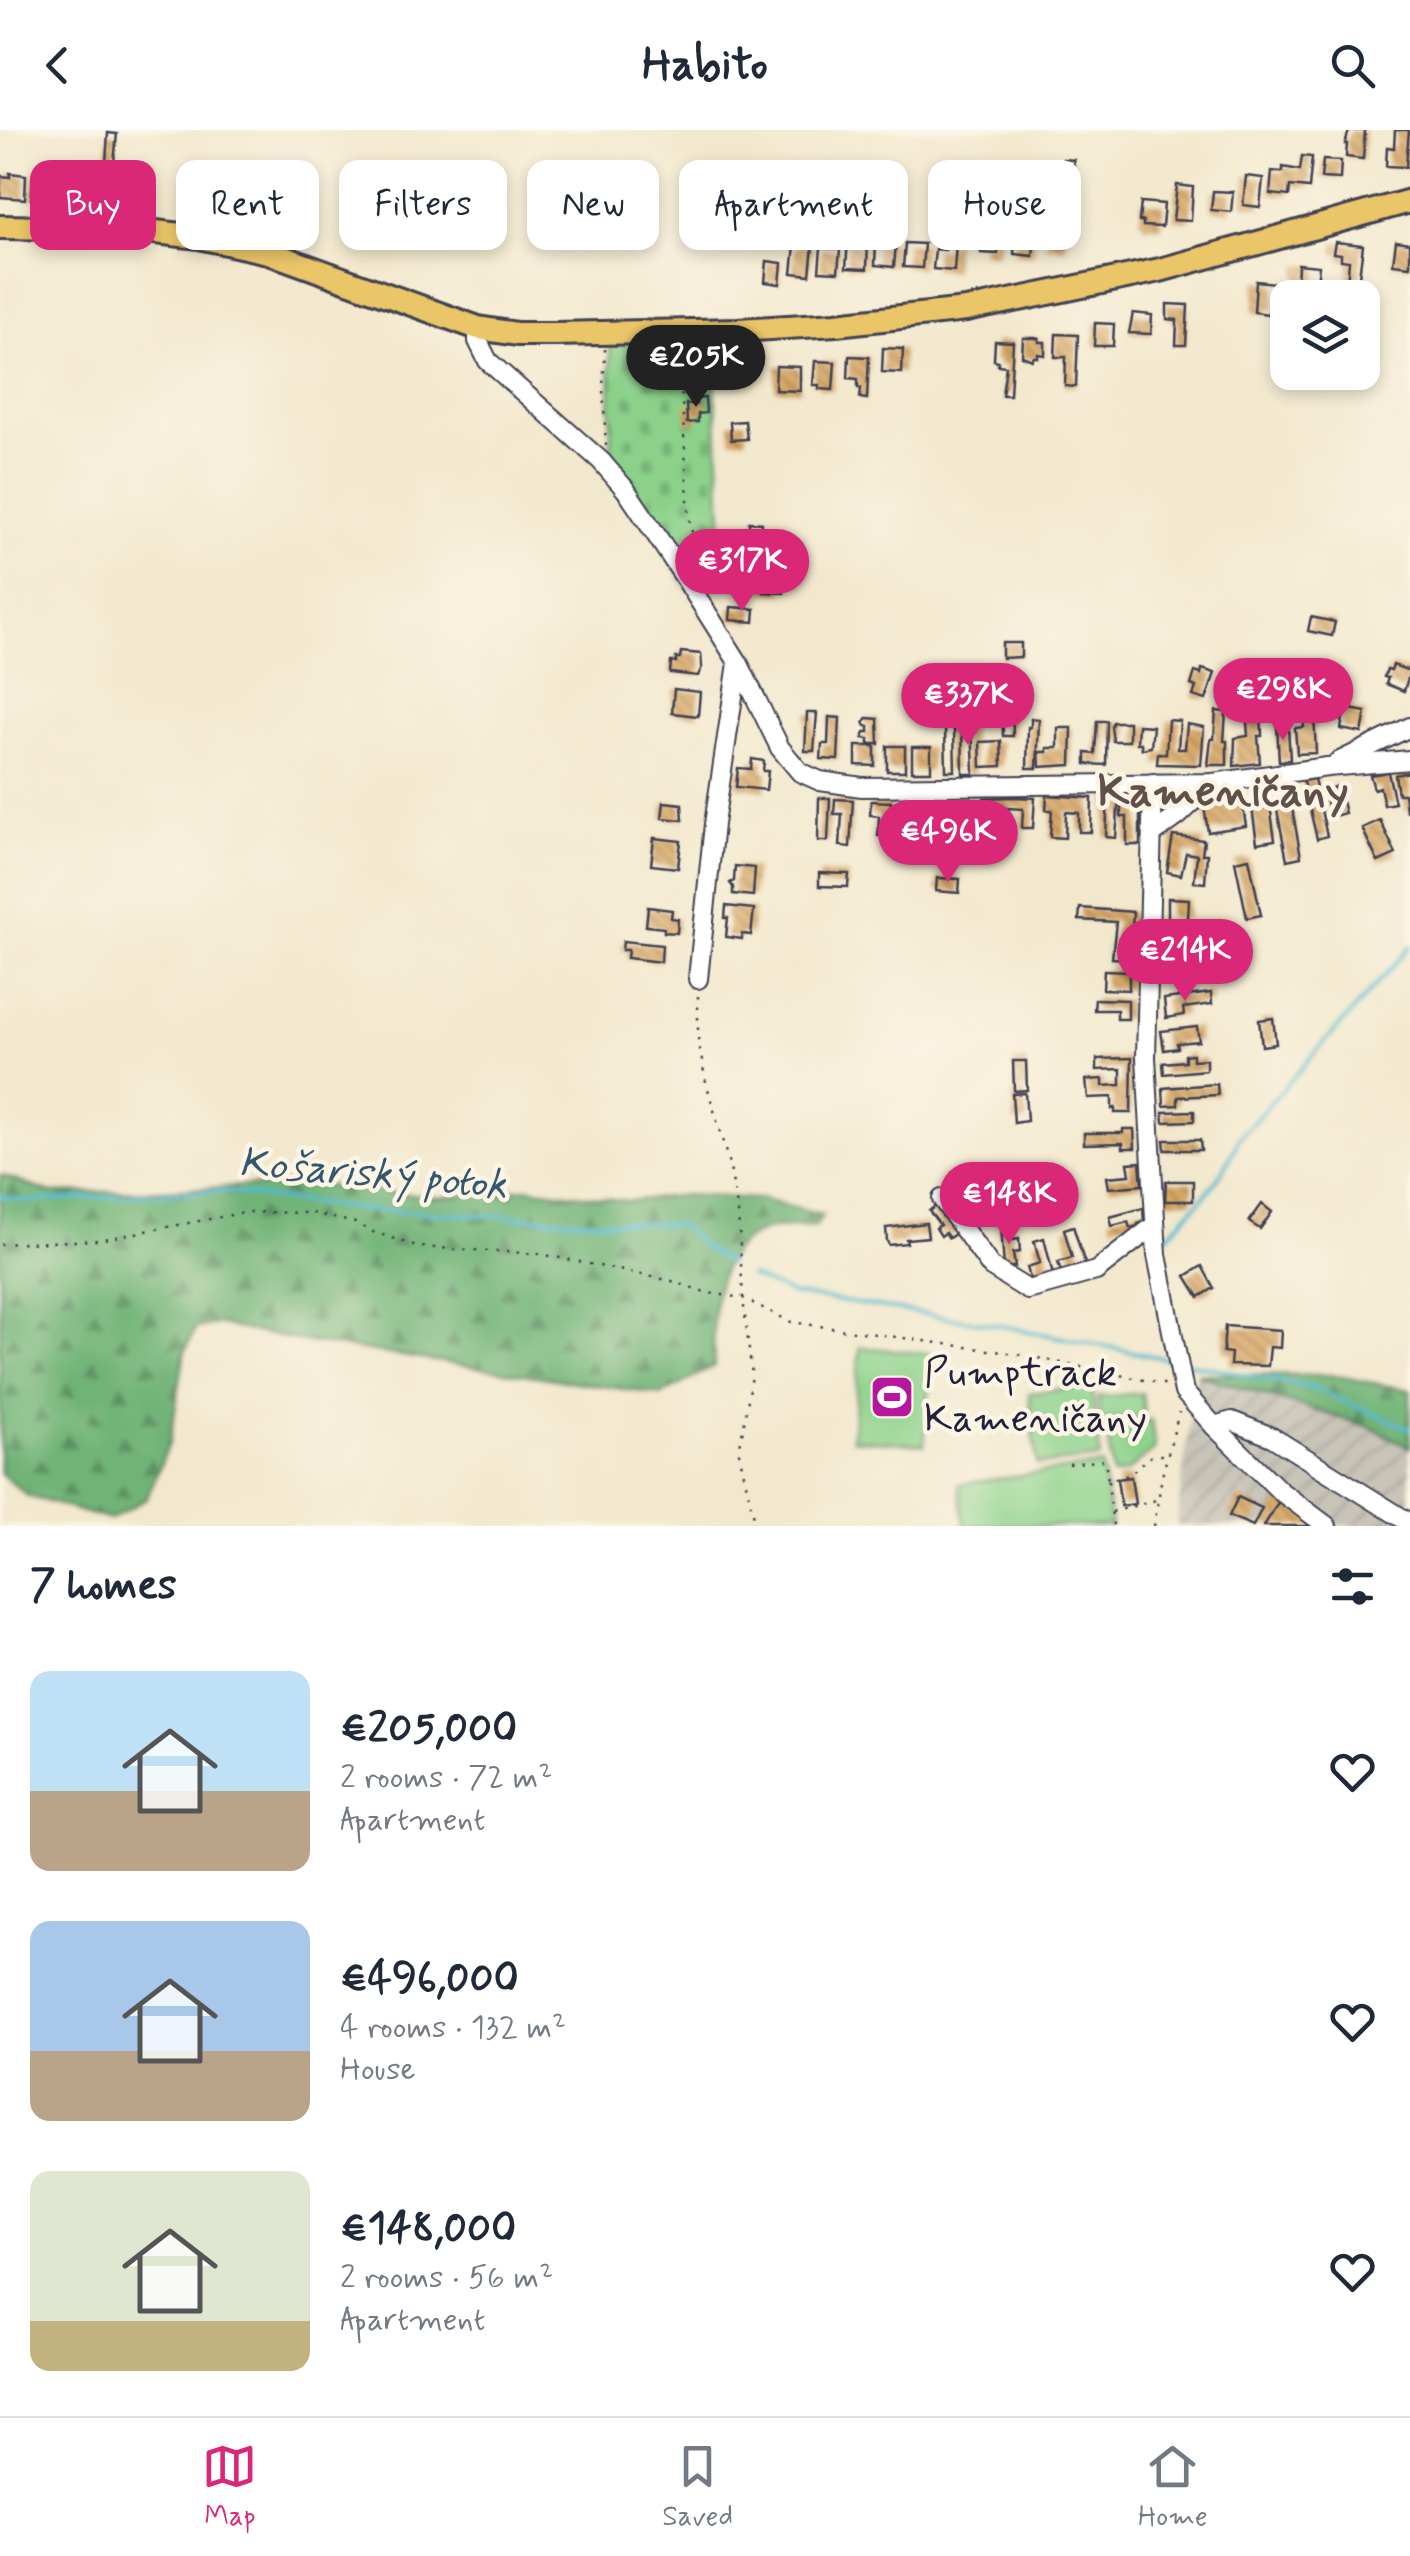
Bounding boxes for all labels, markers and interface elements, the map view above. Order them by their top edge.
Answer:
text: Habito [642,36,768,95]
icon: back [30,38,85,93]
icon: search [1325,38,1380,93]
chip: Buy [30,160,156,250]
chip: Rent [176,160,319,250]
chip: Filters [339,160,507,250]
chip: New [527,160,659,250]
chip: Apartment [679,160,908,250]
chip: House [928,160,1081,250]
map controls [1270,280,1380,390]
button: layers [1270,280,1380,390]
pin: €205K [626,325,766,410]
text: €205K [648,336,744,378]
pin: €317K [672,529,812,614]
text: €317K [697,540,787,582]
pin: €298K [1213,658,1353,743]
pin: €337K [898,663,1038,748]
text: €298K [1235,669,1331,711]
text: €337K [923,674,1013,716]
district label: Kameničany [1098,763,1348,822]
pin: €496K [878,800,1018,885]
text: €496K [900,811,996,853]
pin: €214K [1115,919,1255,1004]
text: €214K [1139,930,1231,972]
water label: Košariský potok [237,1136,510,1214]
pin: €148K [939,1162,1079,1247]
text: €148K [962,1173,1056,1215]
place label: Pumptrack Kameničany [924,1348,1147,1446]
sports icon: Pumptrack Kameničany [869,1374,915,1420]
text: 7 homes [30,1559,177,1614]
icon: filters [1325,1559,1380,1614]
text: €205,000 [340,1702,517,1757]
icon: home [110,1711,230,1831]
icon: heart [1325,1744,1380,1799]
text: 2 rooms · 72 m² [340,1757,553,1799]
text: Apartment [340,1799,485,1841]
text: €496,000 [340,1952,519,2007]
icon: home [110,1961,230,2081]
icon: heart [1325,1994,1380,2049]
text: 4 rooms · 132 m² [340,2007,566,2049]
text: House [340,2049,416,2091]
text: €148,000 [340,2202,516,2257]
icon: home [110,2211,230,2331]
icon: heart [1325,2244,1380,2299]
text: 2 rooms · 56 m² [340,2257,553,2299]
text: Apartment [340,2299,485,2341]
tab: Map [202,2439,257,2536]
tab: Saved [662,2439,733,2536]
tab: Home [1138,2439,1208,2536]

